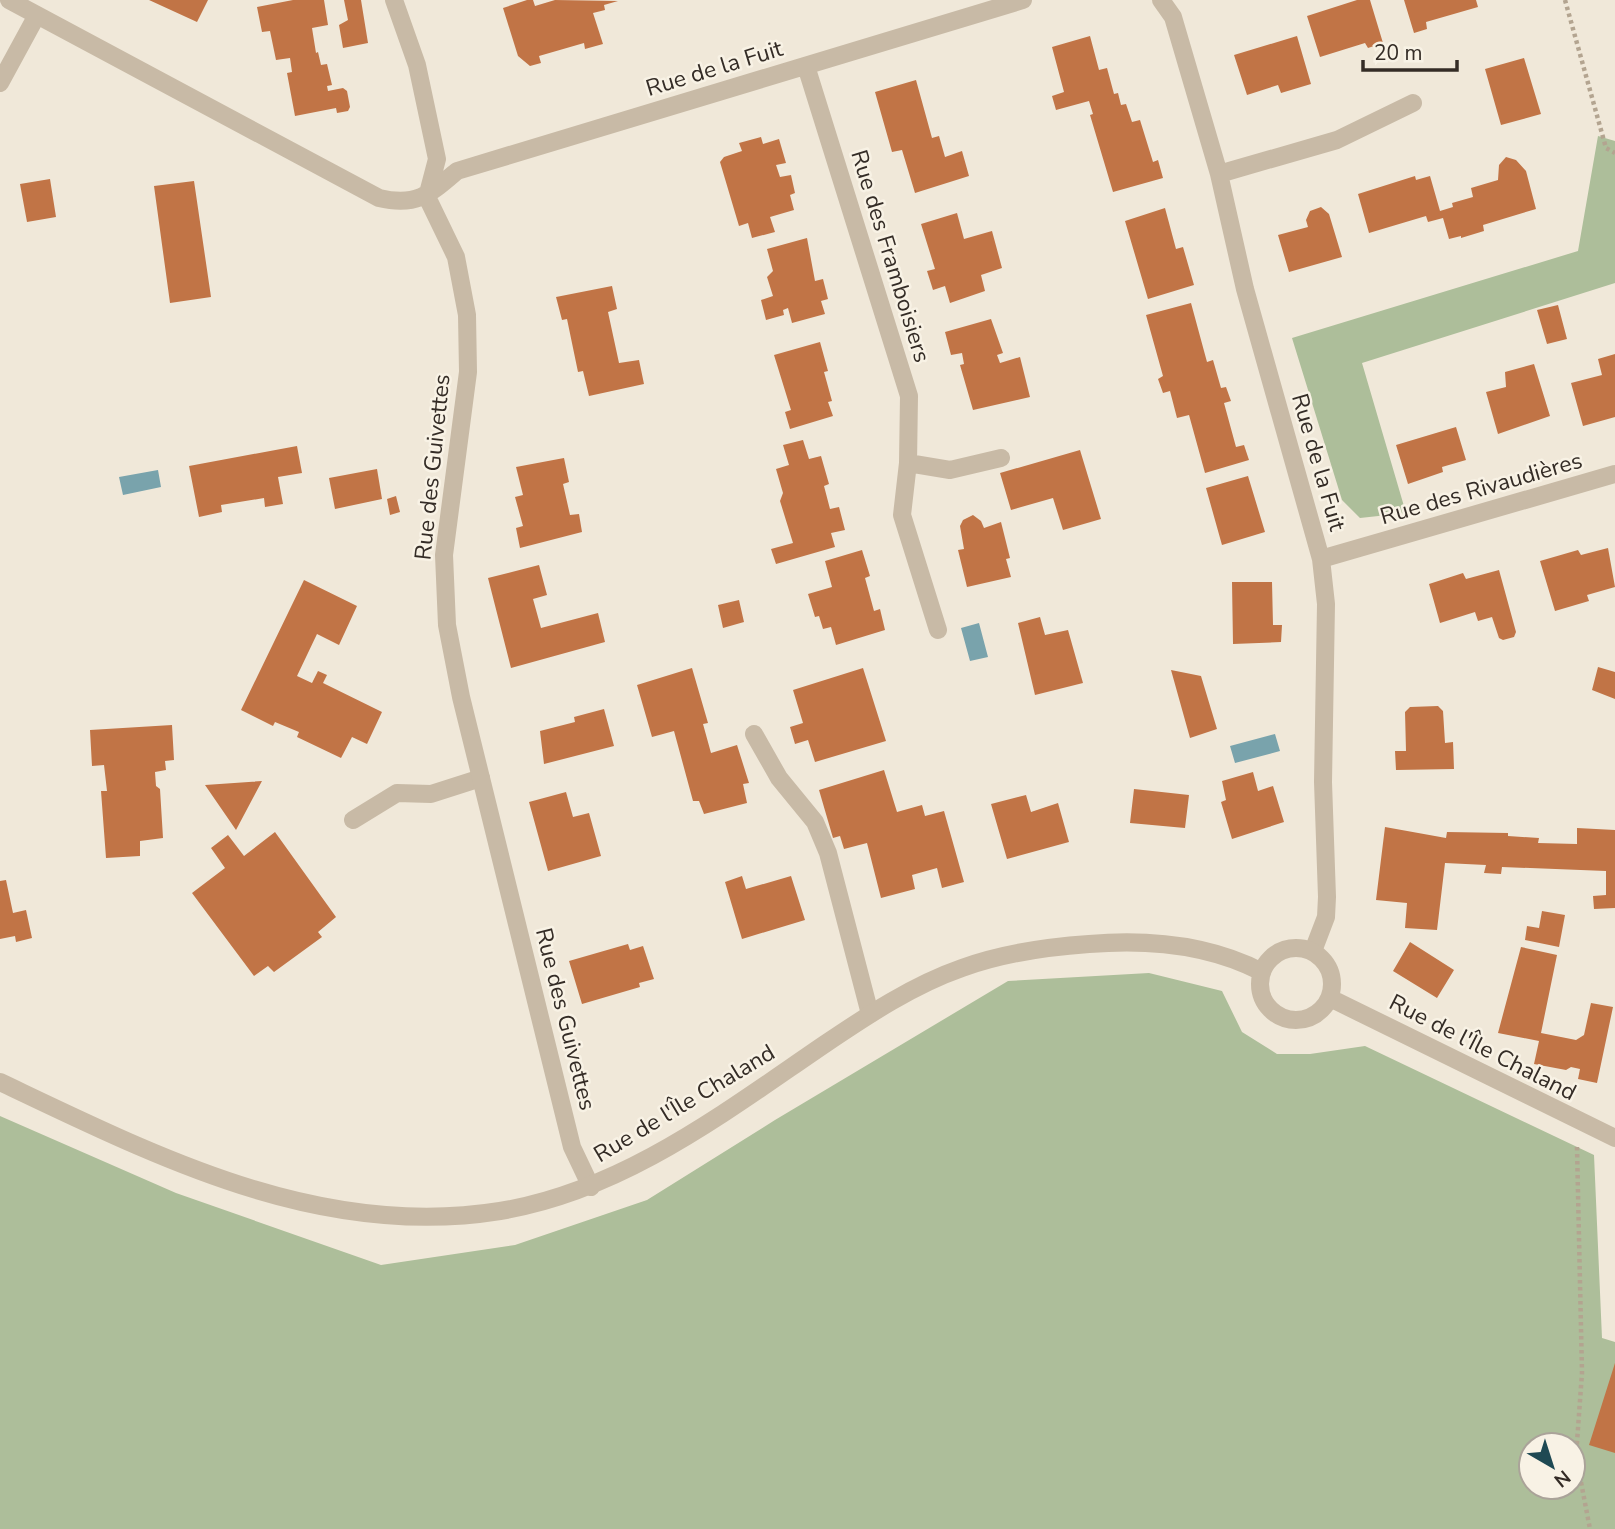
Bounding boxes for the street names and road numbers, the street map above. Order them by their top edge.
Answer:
street label: Rue de la Fuit [642,33,787,104]
street label: Rue des Framboisiers [843,146,938,366]
street label: Rue des Guivettes [407,372,458,562]
street label: Rue de la Fuit [1284,390,1353,535]
street label: Rue des Rivaudières [1376,445,1586,532]
street label: Rue des Guivettes [528,925,603,1114]
street label: Rue de l'Île Chaland [1384,987,1582,1108]
street label: Rue de l'Île Chaland [588,1037,781,1170]

